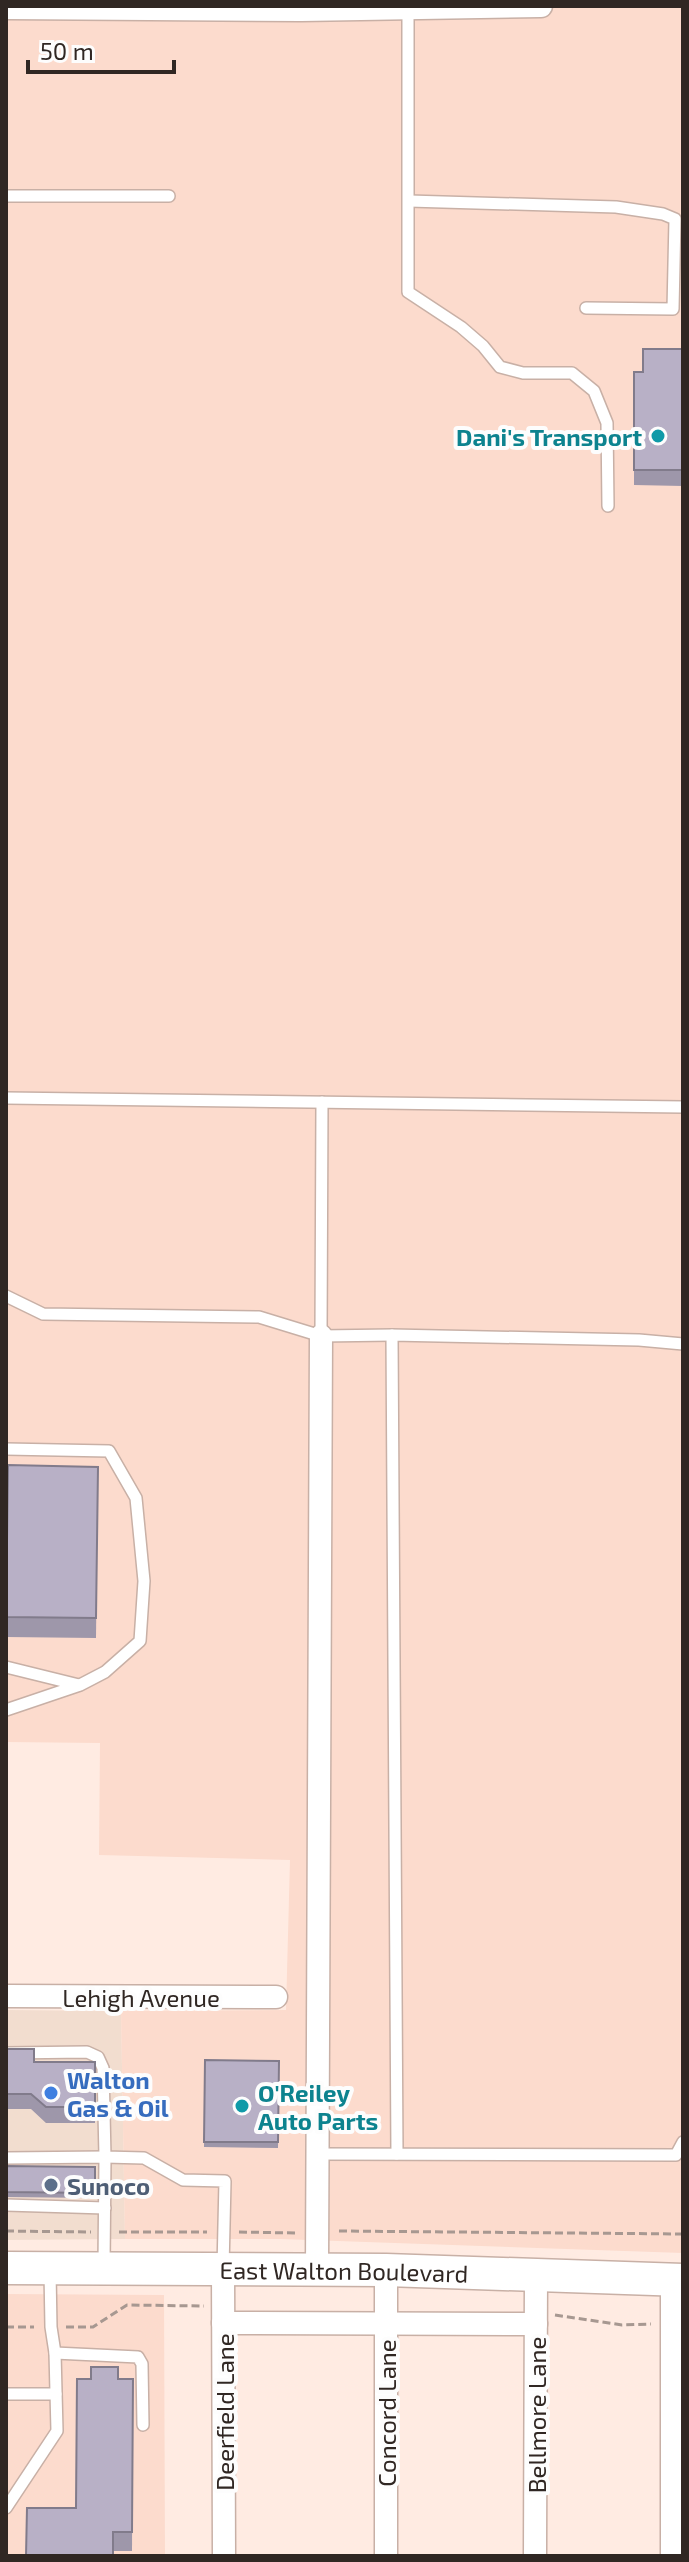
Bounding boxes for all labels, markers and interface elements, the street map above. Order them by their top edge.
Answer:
scale bar [28,24,174,74]
text: 50 m [40,36,94,65]
place label: Dani's Transport [456,422,642,451]
marker: Dani's Transport [649,427,667,445]
street label: Lehigh Avenue [62,1983,220,2012]
place label: Walton Gas & Oil [67,2065,169,2122]
place label: O'Reiley Auto Parts [258,2078,378,2135]
marker: Walton Gas & Oil [42,2084,60,2102]
marker: O'Reiley Auto Parts [233,2097,251,2115]
place label: Sunoco [67,2171,150,2200]
marker: Sunoco [42,2176,60,2194]
street label: East Walton Boulevard [219,2255,469,2287]
street label: Deerfield Lane [210,2333,239,2491]
street label: Bellmore Lane [522,2337,551,2493]
street label: Concord Lane [372,2339,401,2487]

